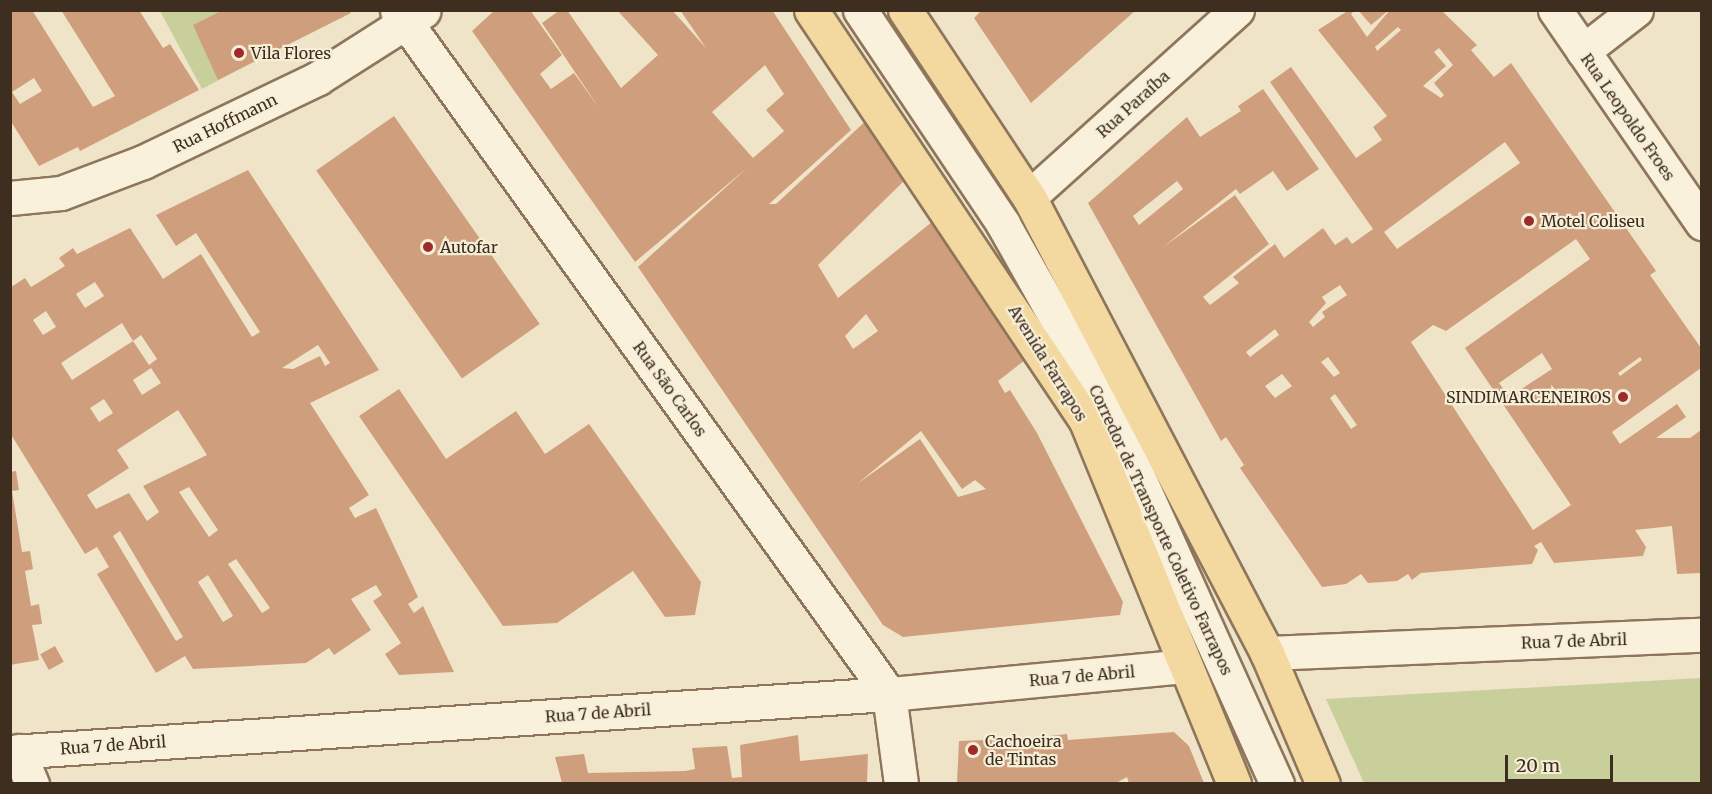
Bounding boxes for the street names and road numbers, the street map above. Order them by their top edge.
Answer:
street label: Rua Leopoldo Froes [1577,50,1679,184]
street label: Rua Paraíba [1093,66,1173,142]
street label: Rua Hoffmann [170,90,280,156]
street label: Avenida Farrapos [1005,301,1091,425]
street label: Rua São Carlos [629,338,711,440]
street label: Corredor de Transporte Coletivo Farrapos [1085,382,1237,678]
street label: Rua 7 de Abril [1521,630,1627,652]
street label: Rua 7 de Abril [1028,662,1136,690]
street label: Rua 7 de Abril [544,700,652,726]
street label: Rua 7 de Abril [59,732,167,758]

